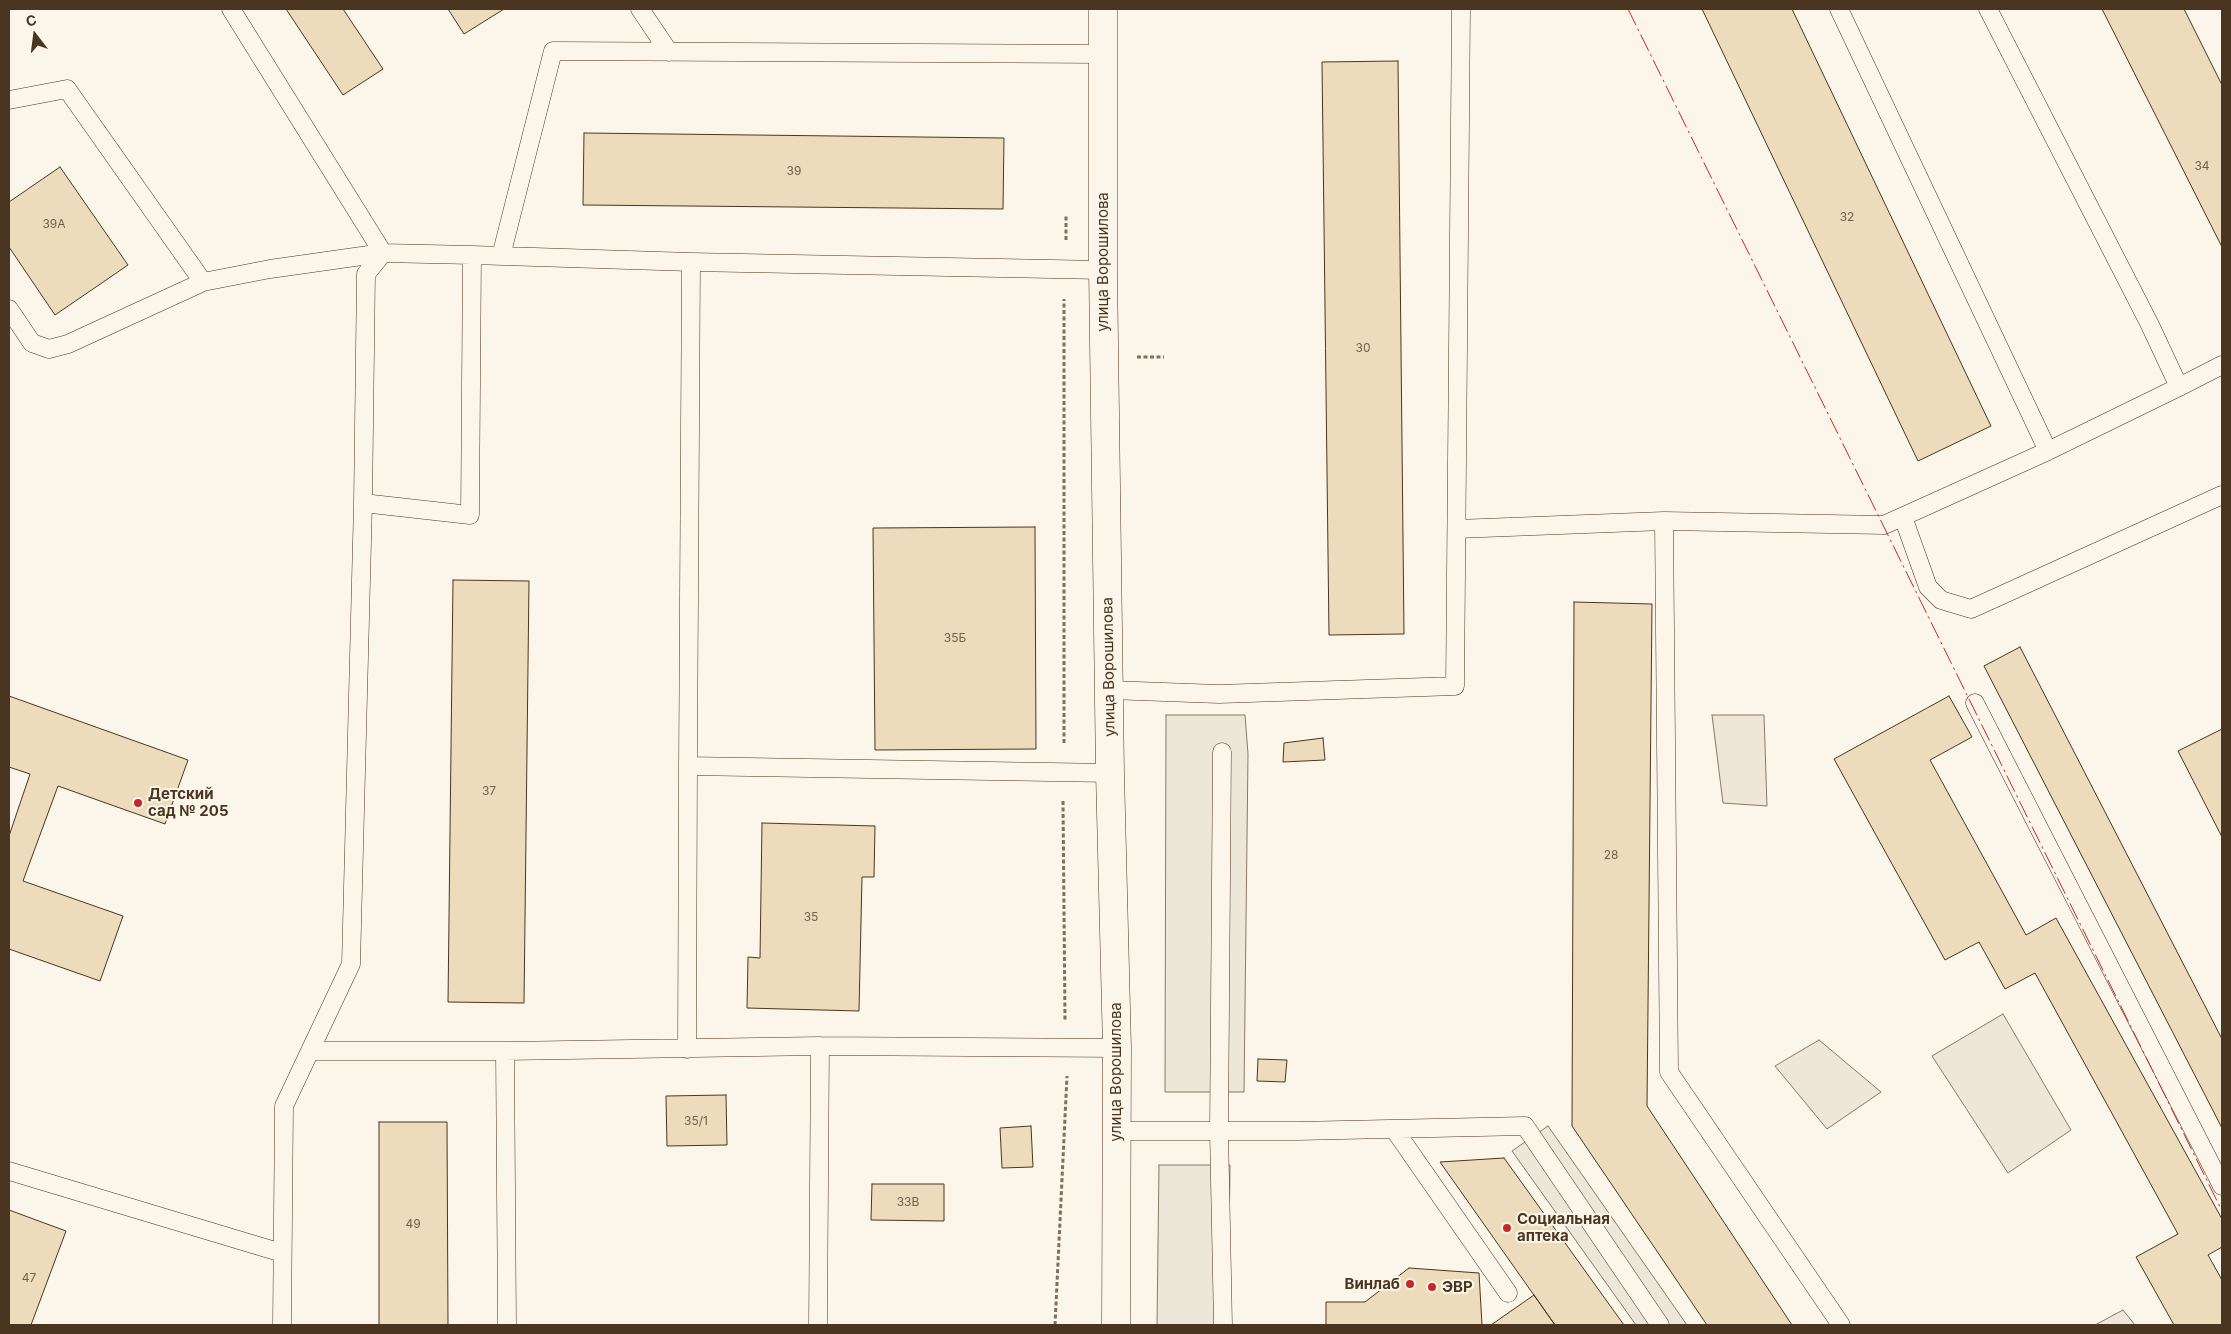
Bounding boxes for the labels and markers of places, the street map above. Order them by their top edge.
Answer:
place label: Детский сад № 205 [148,785,228,820]
marker: Детский сад № 205 [132,797,144,809]
place label: Социальная аптека [1517,1210,1610,1245]
marker: Социальная аптека [1501,1222,1513,1234]
place label: Винлаб [1344,1275,1400,1293]
marker: Винлаб [1404,1278,1416,1290]
place label: ЭВР [1442,1278,1473,1296]
marker: ЭВР [1426,1281,1438,1293]

